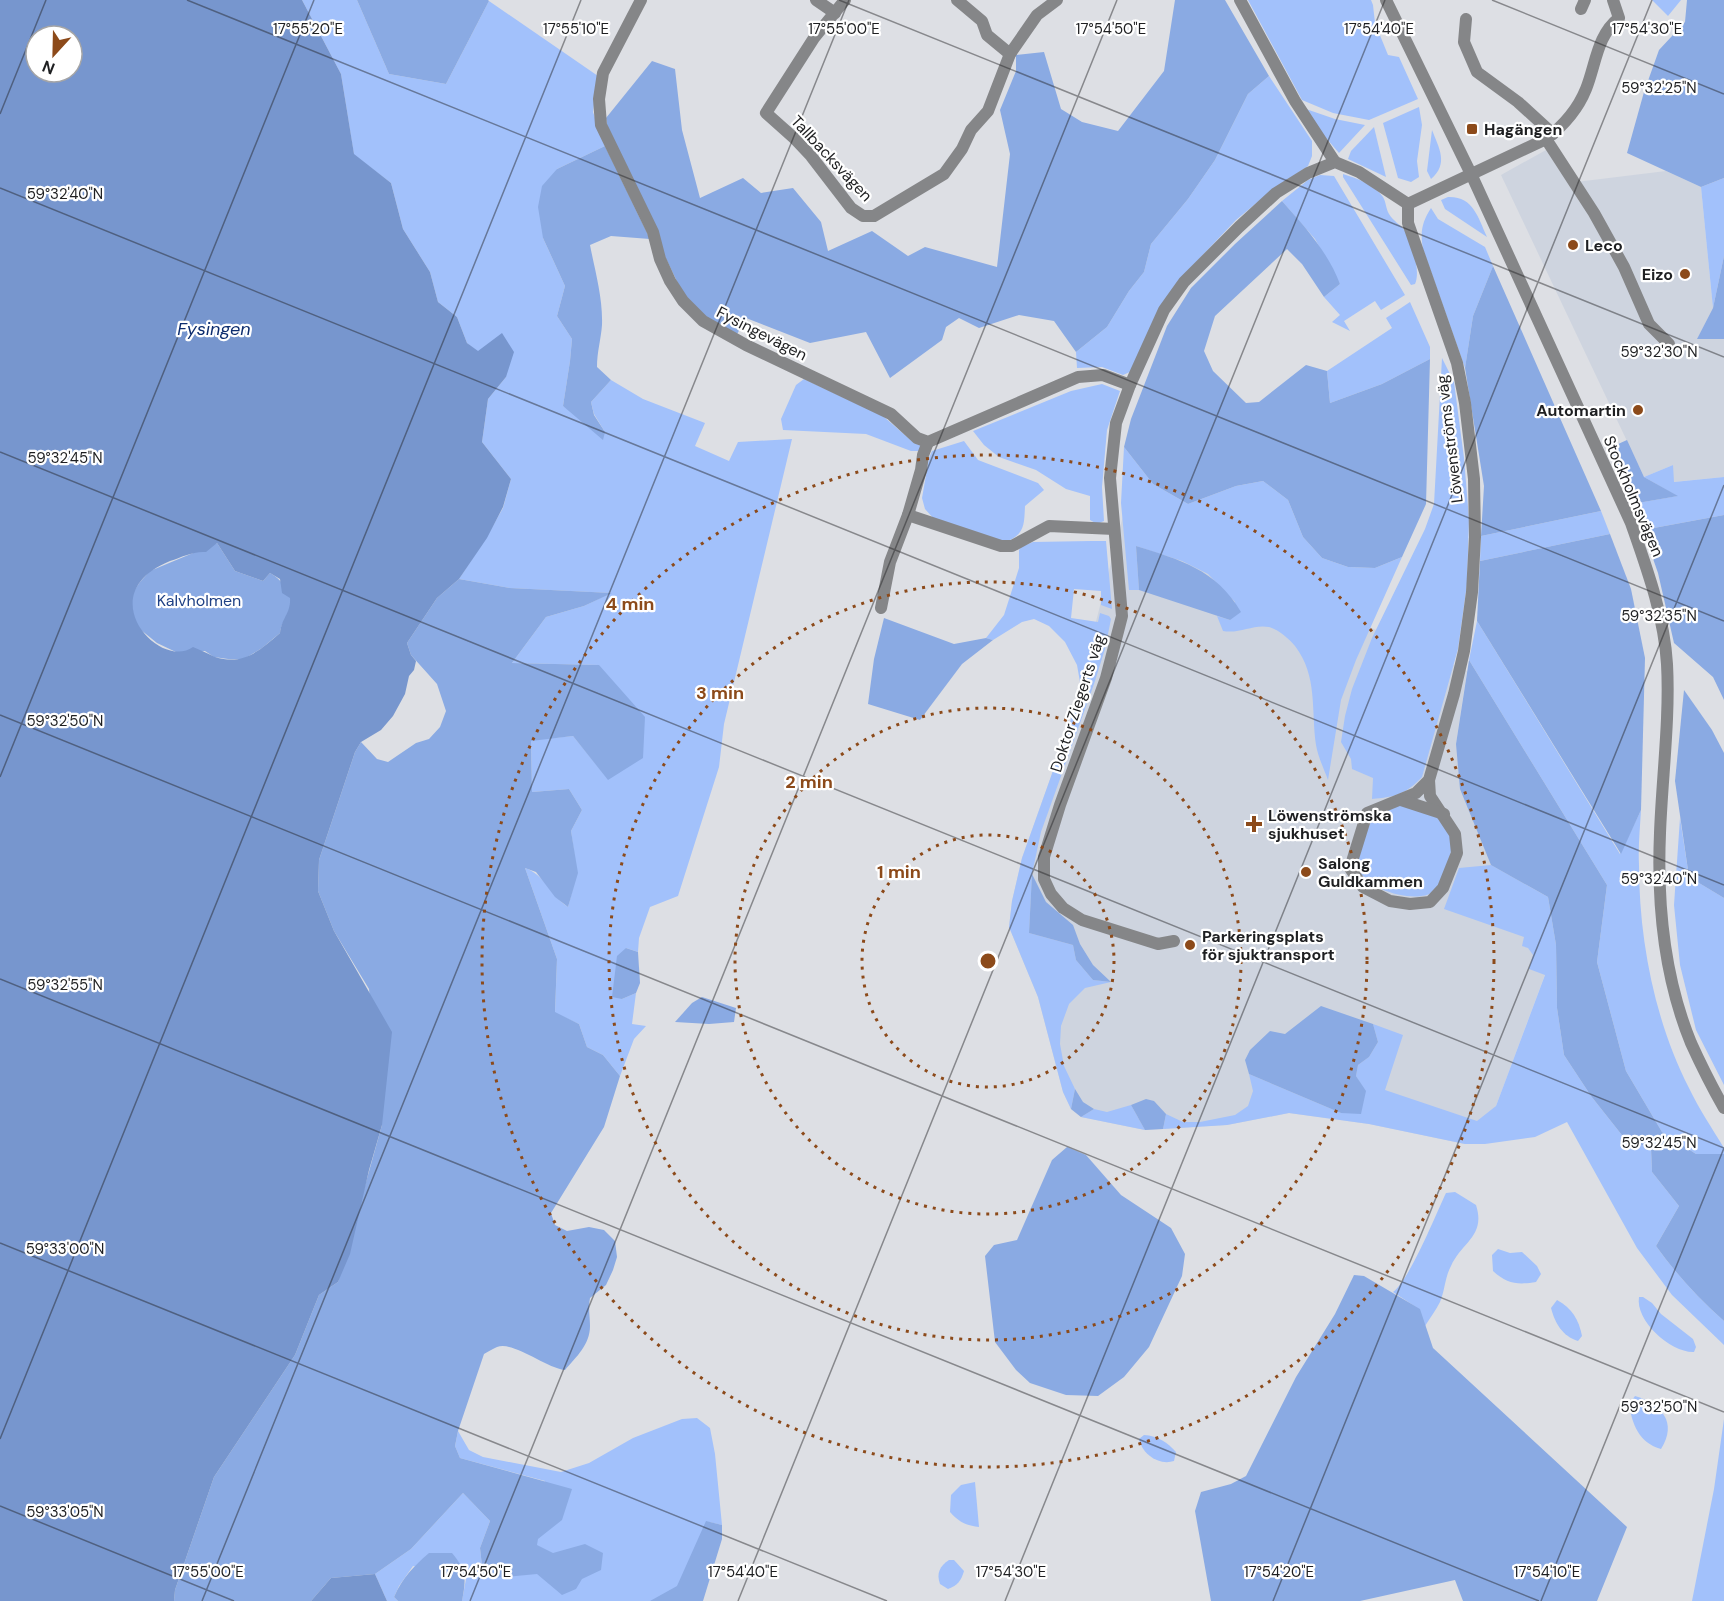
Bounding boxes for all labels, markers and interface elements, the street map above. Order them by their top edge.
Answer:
text: 17°55'20"E [273,19,343,39]
text: 17°55'10"E [543,19,609,39]
text: 17°55'00"E [808,19,880,39]
text: 17°54'50"E [1076,19,1146,39]
text: 17°54'40"E [1344,19,1414,39]
text: 17°54'30"E [1612,19,1682,39]
north arrow [24,24,84,84]
text: N [39,56,58,79]
text: 59°32'25"N [1621,78,1697,98]
street label: Tallbacksvägen [786,111,877,206]
place label: Hagängen [1484,119,1562,140]
marker: Hagängen [1465,122,1479,136]
text: 59°32'40"N [27,184,103,204]
place label: Leco [1585,235,1623,256]
marker: Leco [1566,238,1580,252]
place label: Eizo [1642,264,1673,285]
marker: Eizo [1678,267,1692,281]
street label: Fysingevägen [713,302,811,365]
water label: Fysingen [177,317,251,341]
text: 59°32'30"N [1620,342,1698,362]
street label: Löwenströms väg [1431,374,1468,504]
place label: Automartin [1536,400,1626,421]
marker: Automartin [1631,403,1645,417]
street label: Stockholmsvägen [1599,432,1669,560]
text: 59°32'45"N [27,448,103,468]
park label: Kalvholmen [157,590,241,611]
text: 4 min [606,592,654,616]
text: 59°32'35"N [1621,606,1697,626]
street label: Doktor Ziegerts väg [1045,632,1110,775]
text: 3 min [696,681,744,705]
text: 59°32'50"N [27,711,103,731]
text: 2 min [785,770,833,794]
place label: Löwenströmska sjukhuset [1268,805,1392,844]
marker: Löwenströmska sjukhuset [1245,815,1263,833]
place label: Salong Guldkammen [1318,853,1423,892]
text: 1 min [877,860,921,884]
marker: Salong Guldkammen [1299,865,1313,879]
text: 59°32'40"N [1621,869,1697,889]
place label: Parkeringsplats för sjuktransport [1202,926,1335,965]
marker: Parkeringsplats för sjuktransport [1183,938,1197,952]
centre of rings [978,951,998,971]
text: 59°32'55"N [27,975,103,995]
text: 59°32'45"N [1621,1133,1697,1153]
text: 59°33'00"N [26,1239,104,1259]
text: 59°32'50"N [1621,1397,1697,1417]
text: 59°33'05"N [26,1502,104,1522]
text: 17°55'00"E [172,1562,244,1582]
text: 17°54'50"E [441,1562,511,1582]
text: 17°54'40"E [708,1562,778,1582]
text: 17°54'30"E [976,1562,1046,1582]
text: 17°54'20"E [1244,1562,1314,1582]
text: 17°54'10"E [1514,1562,1580,1582]

